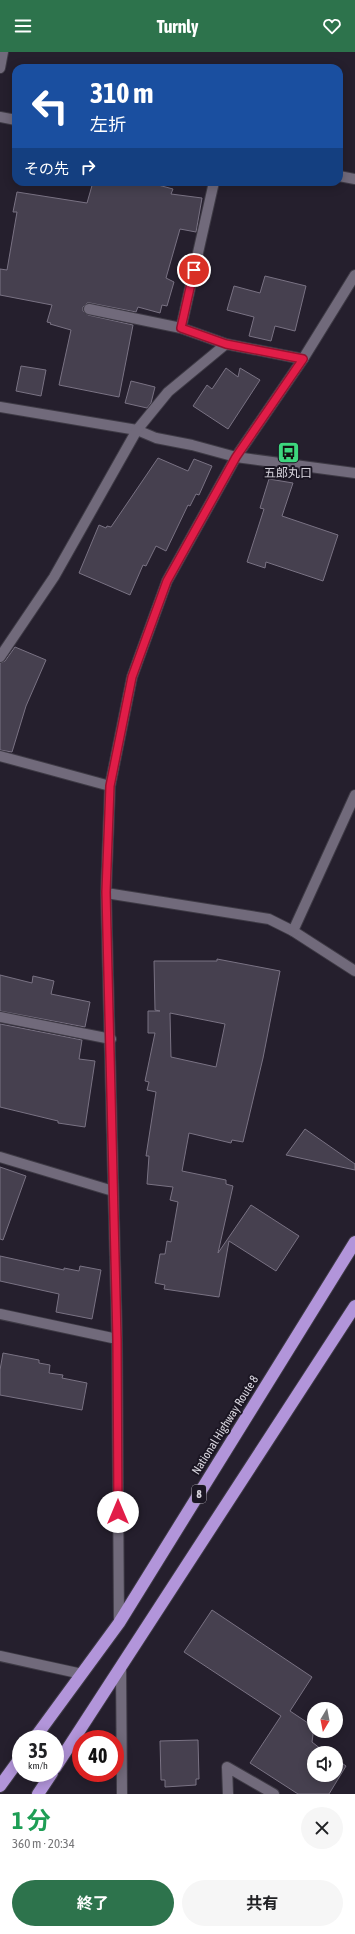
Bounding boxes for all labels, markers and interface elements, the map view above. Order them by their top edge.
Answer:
icon: menu [12,15,34,37]
icon: heart [321,15,343,37]
text: Turnly [157,16,198,37]
text: 310 m [90,77,153,109]
icon: left [24,80,76,132]
text: 左折 [90,114,126,135]
icon: right [77,156,99,178]
text: その先 [24,160,69,177]
pin [177,253,211,287]
icon: arrive [183,259,205,281]
bus stop icon: 五郎丸口 [275,439,301,465]
place label: 五郎丸口 [264,466,312,480]
street label: National Highway Route 8 [189,1373,261,1477]
road number: 8 [192,1485,206,1503]
position arrow [97,1491,139,1533]
north arrow [307,1702,343,1738]
map controls [307,1702,343,1782]
speed limit sign: 40 [72,1730,124,1782]
text: 35 [29,1739,47,1762]
button: sound [307,1746,343,1782]
text: km/h [28,1760,48,1771]
text: 1 分 [12,1807,51,1834]
button: close [301,1807,343,1849]
text: 360 m · 20:34 [12,1836,75,1851]
button: 終了 [12,1880,174,1926]
button: 共有 [182,1880,343,1926]

